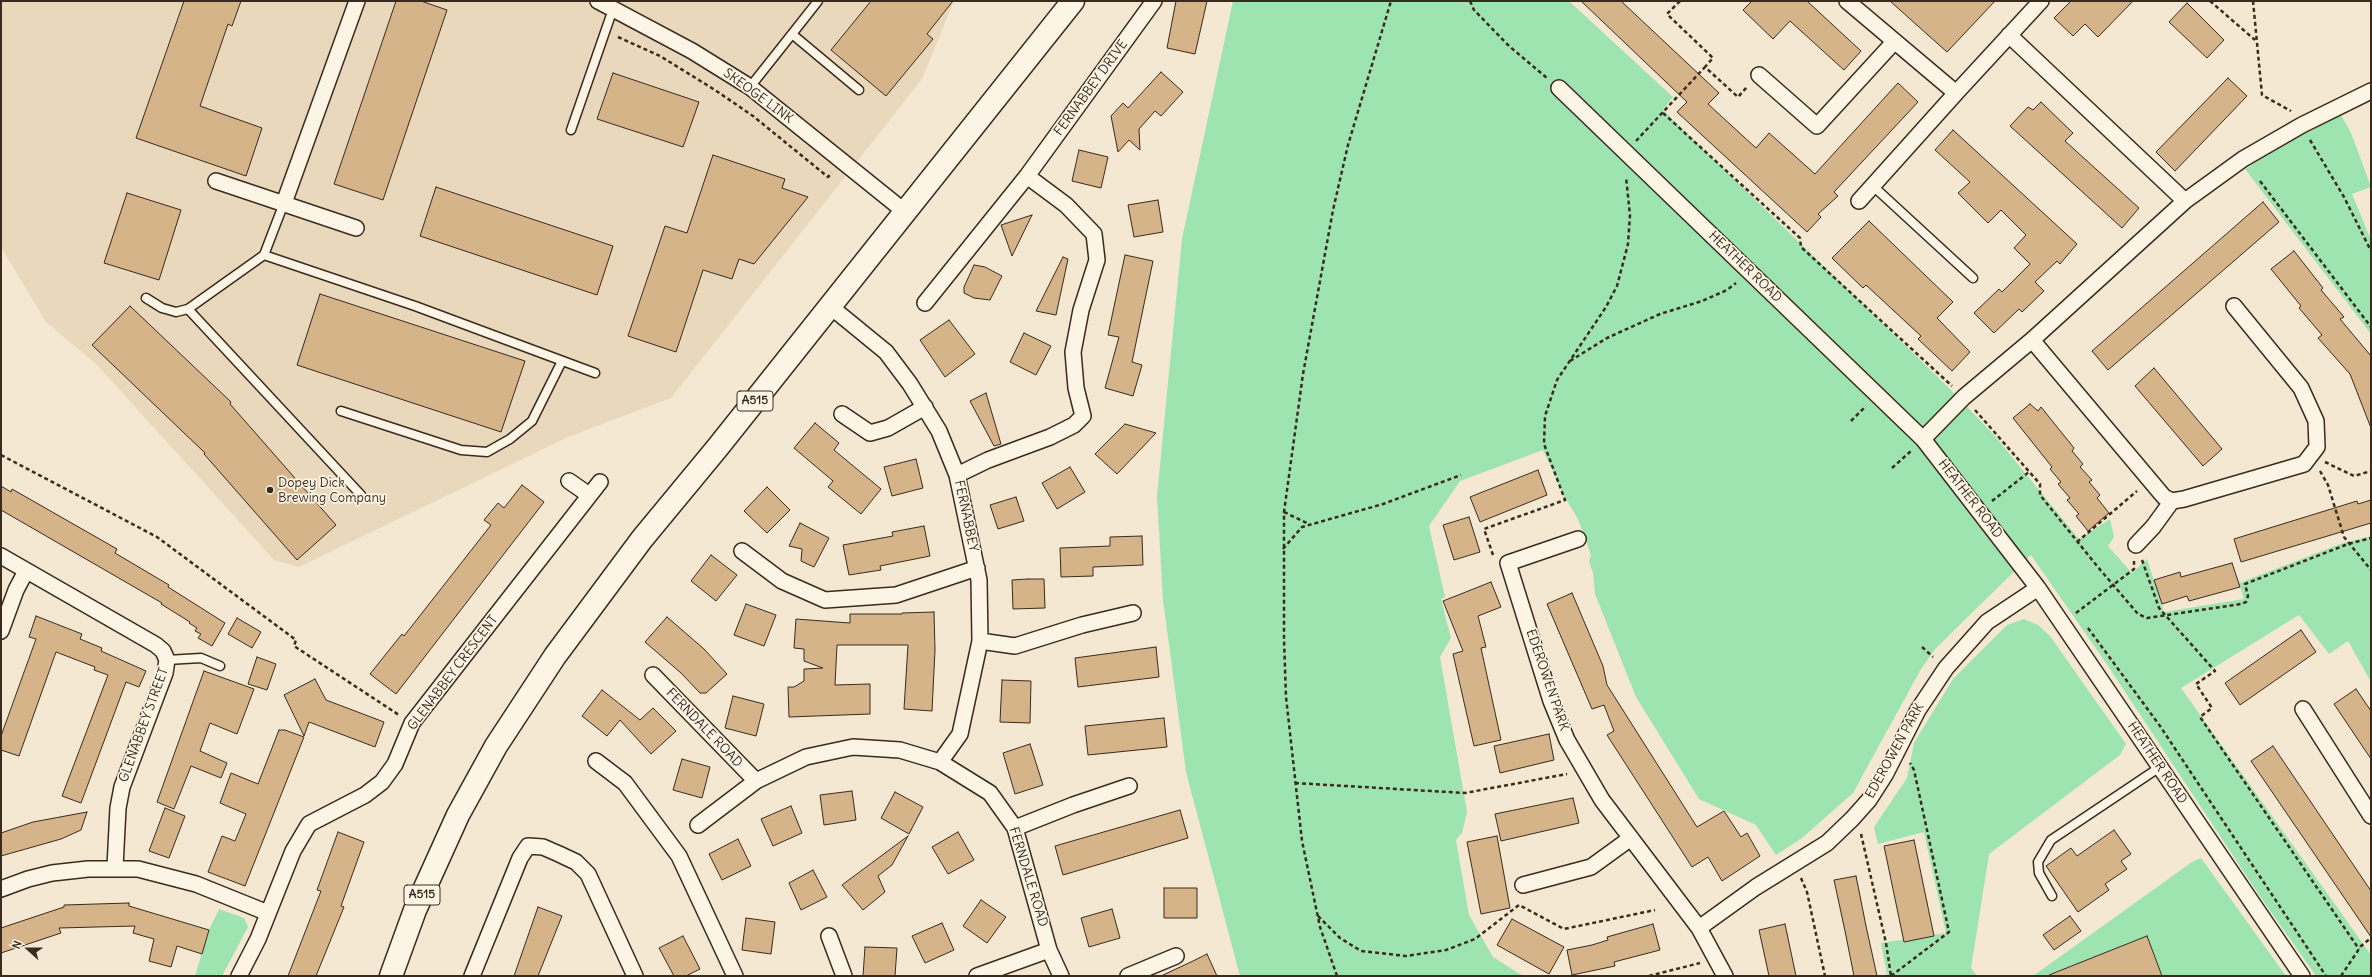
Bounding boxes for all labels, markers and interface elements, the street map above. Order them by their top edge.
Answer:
street label: FERNABBEY DRIVE [1051,37,1131,139]
street label: SKEOGE LINK [720,65,796,127]
street label: HEATHER ROAD [1705,228,1785,306]
road number: A515 [737,391,773,411]
street label: HEATHER ROAD [1934,456,2006,542]
place label: Dopey Dick Brewing Company [278,475,386,506]
street label: FERNABBEY [951,479,981,553]
marker: Dopey Dick Brewing Company [265,485,275,495]
street label: GLENABBEY CRESCENT [405,612,501,734]
street label: EDEROWEN PARK [1522,627,1572,733]
street label: GLENABBEY STREET [116,666,172,784]
street label: FERNDALE ROAD [662,685,746,771]
street label: EDEROWEN PARK [1862,701,1928,801]
street label: HEATHER ROAD [2124,719,2190,807]
street label: FERNDALE ROAD [1005,825,1051,929]
road number: A515 [404,885,440,905]
north arrow [8,929,48,969]
text: N [9,939,25,951]

